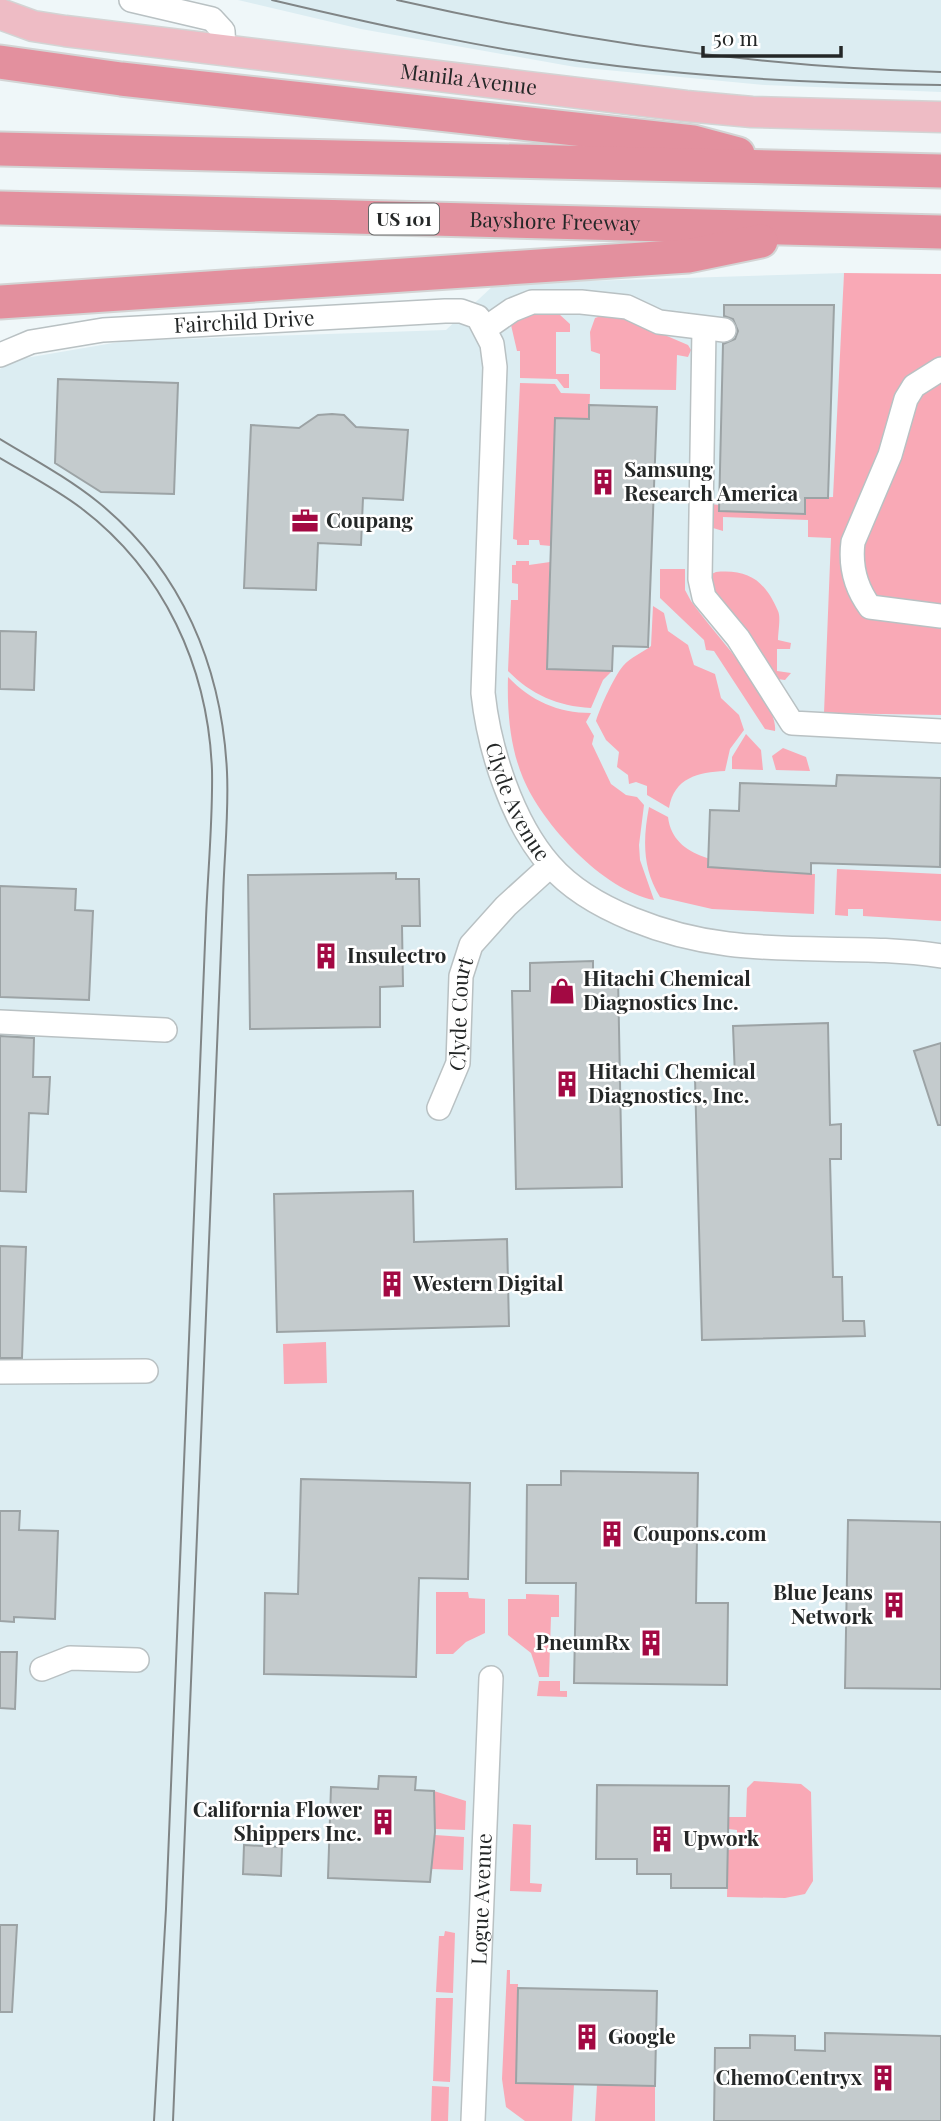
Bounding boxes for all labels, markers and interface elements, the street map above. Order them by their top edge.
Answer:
scale bar [703,14,841,58]
text: 50 m [713,23,759,51]
street label: Manila Avenue [399,56,539,100]
road number: US 101 [369,204,439,234]
street label: Bayshore Freeway [469,204,641,236]
street label: Fairchild Drive [173,302,315,338]
place label: Samsung Research America [624,454,798,506]
building icon: Samsung Research America [588,467,618,497]
place label: Coupang [326,505,414,533]
office icon: Coupang [290,506,320,536]
street label: Clyde Avenue [480,739,557,866]
place label: Insulectro [347,940,446,968]
building icon: Insulectro [311,941,341,971]
street label: Clyde Court [440,952,478,1075]
place label: Hitachi Chemical Diagnostics Inc. [583,963,751,1015]
shop icon: Hitachi Chemical Diagnostics Inc. [547,976,577,1006]
place label: Hitachi Chemical Diagnostics, Inc. [588,1056,756,1108]
building icon: Hitachi Chemical Diagnostics, Inc. [552,1069,582,1099]
place label: Western Digital [412,1268,564,1296]
building icon: Western Digital [377,1269,407,1299]
place label: Coupons.com [633,1518,766,1546]
building icon: Coupons.com [597,1519,627,1549]
place label: Blue Jeans Network [773,1577,874,1629]
building icon: Blue Jeans Network [879,1590,909,1620]
place label: PneumRx [536,1627,631,1655]
building icon: PneumRx [636,1628,666,1658]
place label: California Flower Shippers Inc. [193,1794,362,1846]
building icon: California Flower Shippers Inc. [368,1807,398,1837]
place label: Upwork [683,1823,760,1851]
building icon: Upwork [647,1824,677,1854]
street label: Logue Avenue [463,1833,497,1965]
place label: Google [608,2021,676,2049]
building icon: Google [572,2022,602,2052]
place label: ChemoCentryx [716,2062,863,2090]
building icon: ChemoCentryx [868,2063,898,2093]

